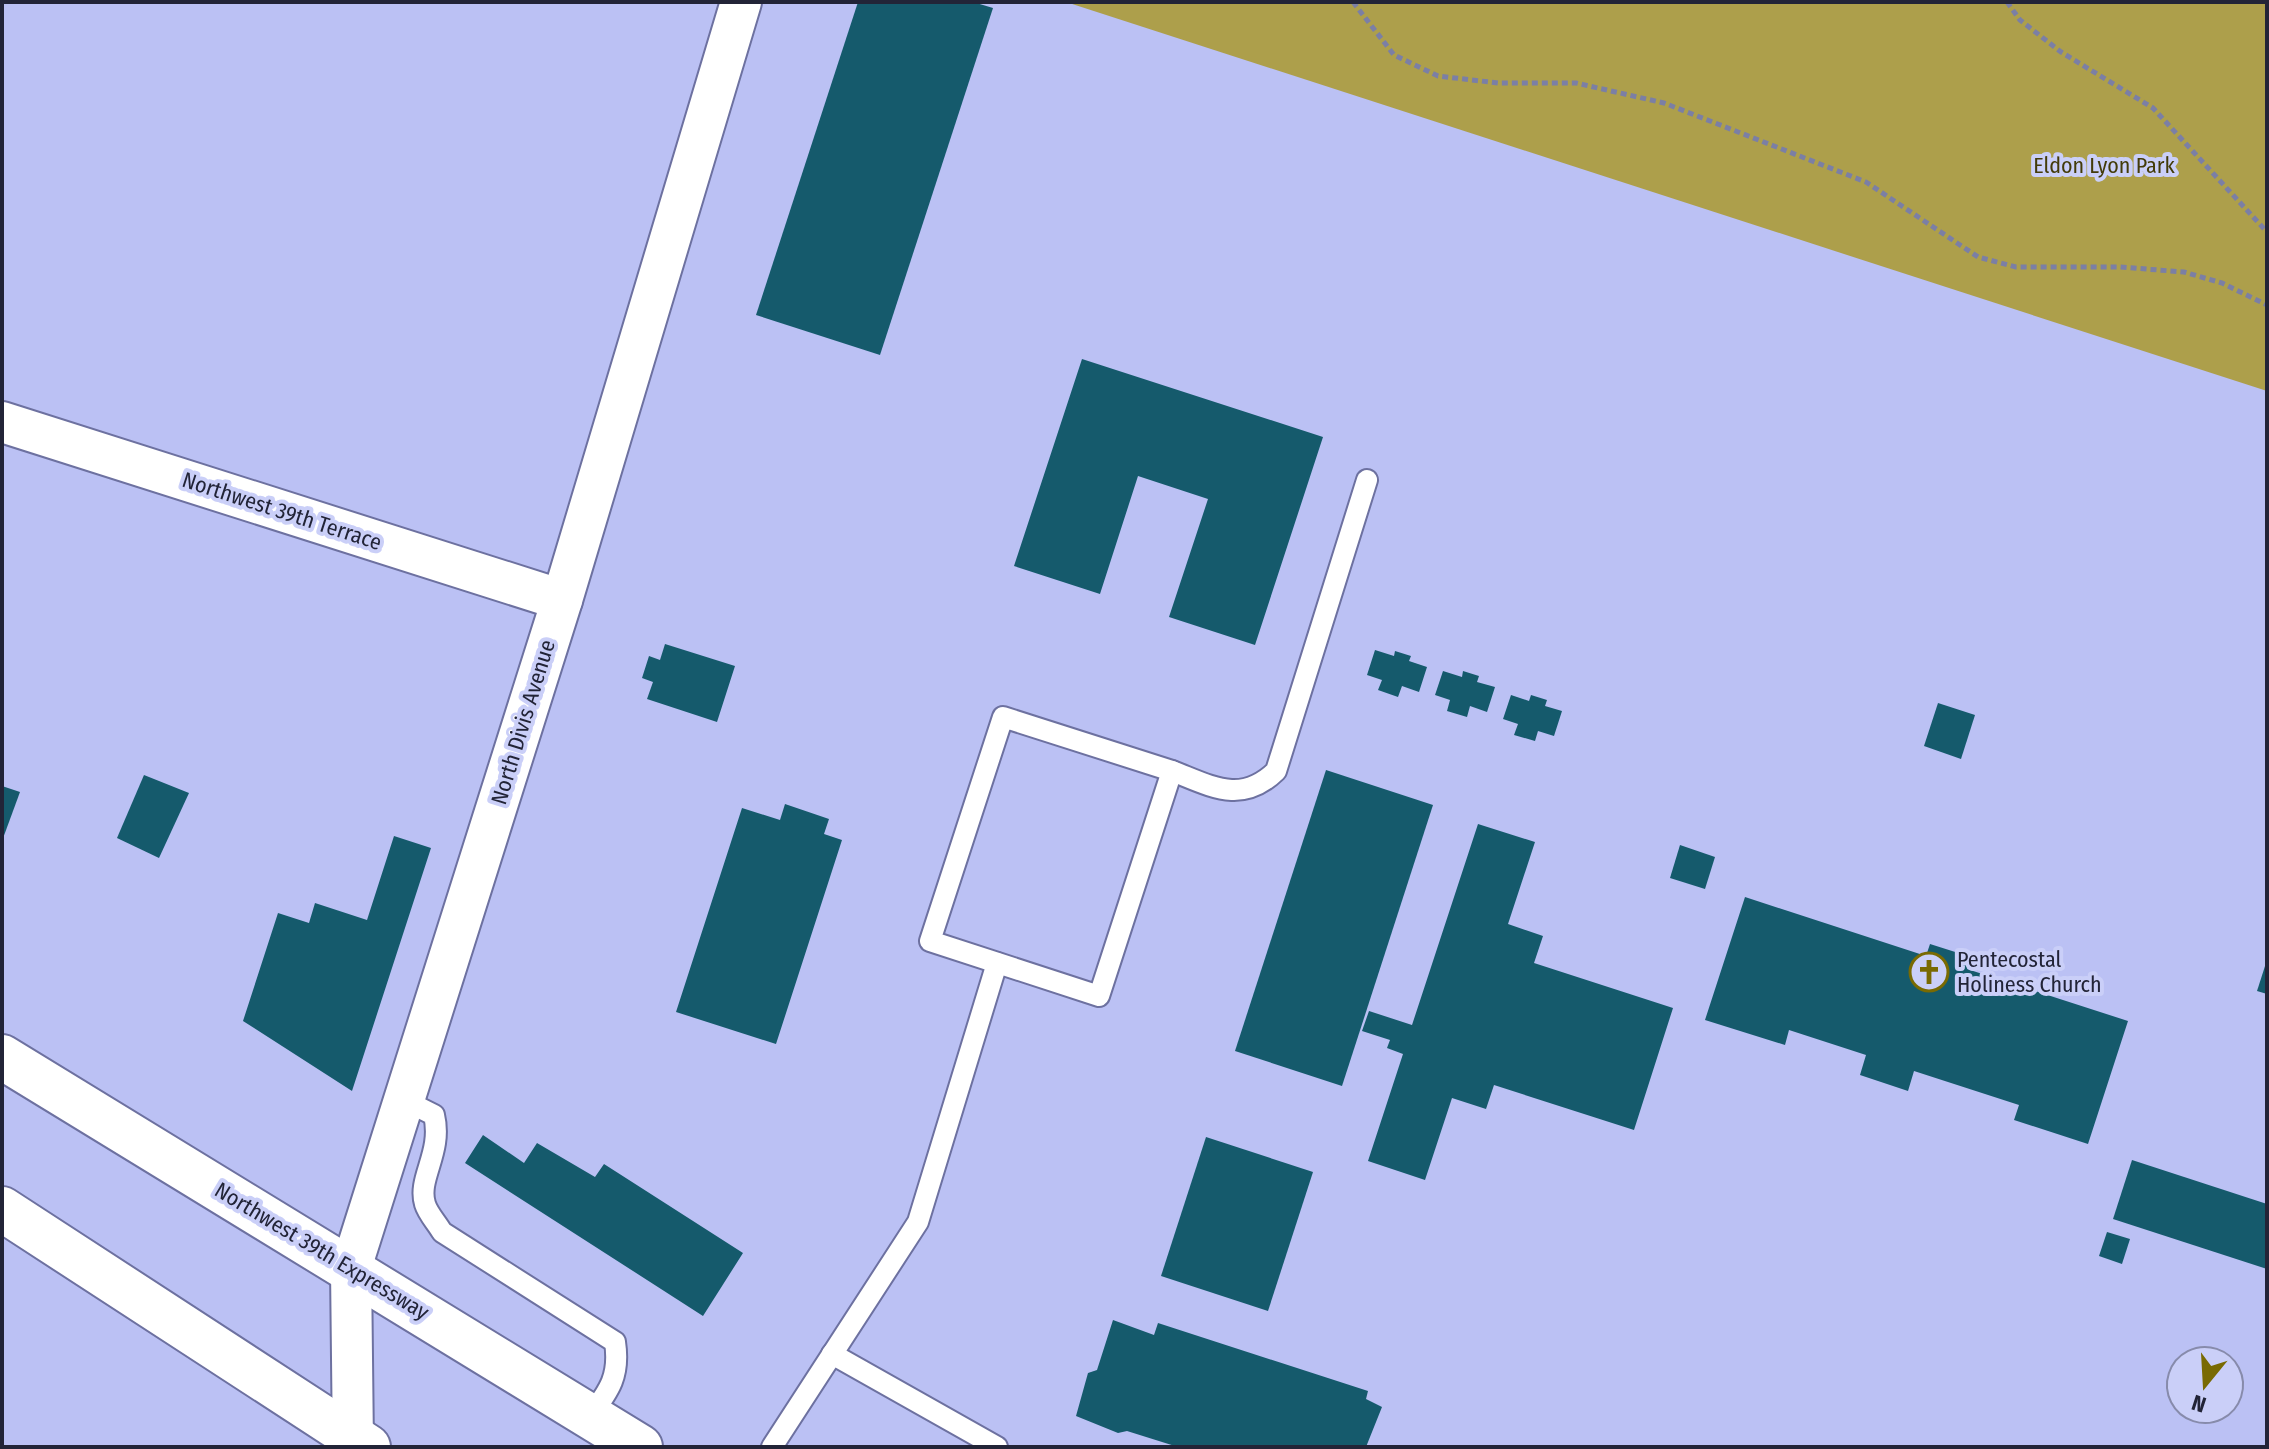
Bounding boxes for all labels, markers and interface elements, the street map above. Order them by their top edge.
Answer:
park label: Eldon Lyon Park [2033,152,2175,179]
street label: Northwest 39th Terrace [179,466,385,556]
street label: North Divis Avenue [485,636,561,808]
place label: Pentecostal Holiness Church [1957,946,2102,998]
church icon: Pentecostal Holiness Church [1908,951,1950,993]
street label: Northwest 39th Expressway [210,1176,434,1326]
north arrow [2165,1345,2245,1425]
text: N [2189,1389,2209,1418]

